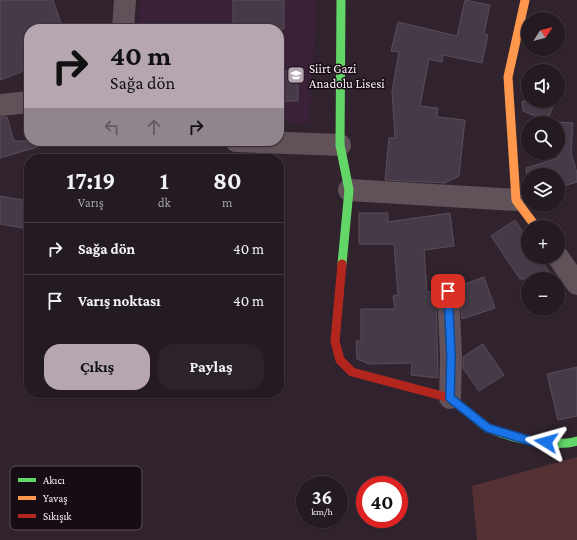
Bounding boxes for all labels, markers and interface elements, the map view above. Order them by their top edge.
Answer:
north arrow [521,12,565,56]
map controls [521,12,565,316]
icon: right [44,40,96,92]
text: 40 m [110,40,171,71]
place label: Siirt Gazi Anadolu Lisesi [309,61,385,91]
button: sound [521,64,565,108]
school or university icon: Siirt Gazi Anadolu Lisesi [286,65,306,85]
text: Sağa dön [110,73,175,93]
icon: left [101,116,123,138]
icon: ahead [143,116,165,138]
icon: right [185,116,207,138]
button: search [521,116,565,160]
text: 17:19 [66,167,115,194]
text: 1 [160,167,169,194]
text: 80 [213,167,242,194]
button: layers [521,168,565,212]
text: Varış [78,195,104,210]
text: dk [158,195,171,210]
text: m [222,195,233,210]
button: + [521,220,565,264]
icon: right [44,238,66,260]
text: Sağa dön [78,241,135,257]
text: 40 m [233,241,264,257]
button: − [521,272,565,316]
pin [431,274,465,308]
icon: arrive [437,280,459,302]
icon: arrive [44,290,66,312]
text: Varış noktası [78,293,161,309]
text: 40 m [233,293,264,309]
button: Çıkış [44,344,150,390]
button: Paylaş [158,344,264,390]
position arrow [525,421,567,463]
legend [10,466,142,530]
text: Akıcı [43,474,65,486]
speed limit sign: 40 [356,476,408,528]
text: 36 [312,486,332,508]
text: Yavaş [43,492,68,505]
text: km/h [311,506,333,517]
text: Sıkışık [43,510,72,523]

